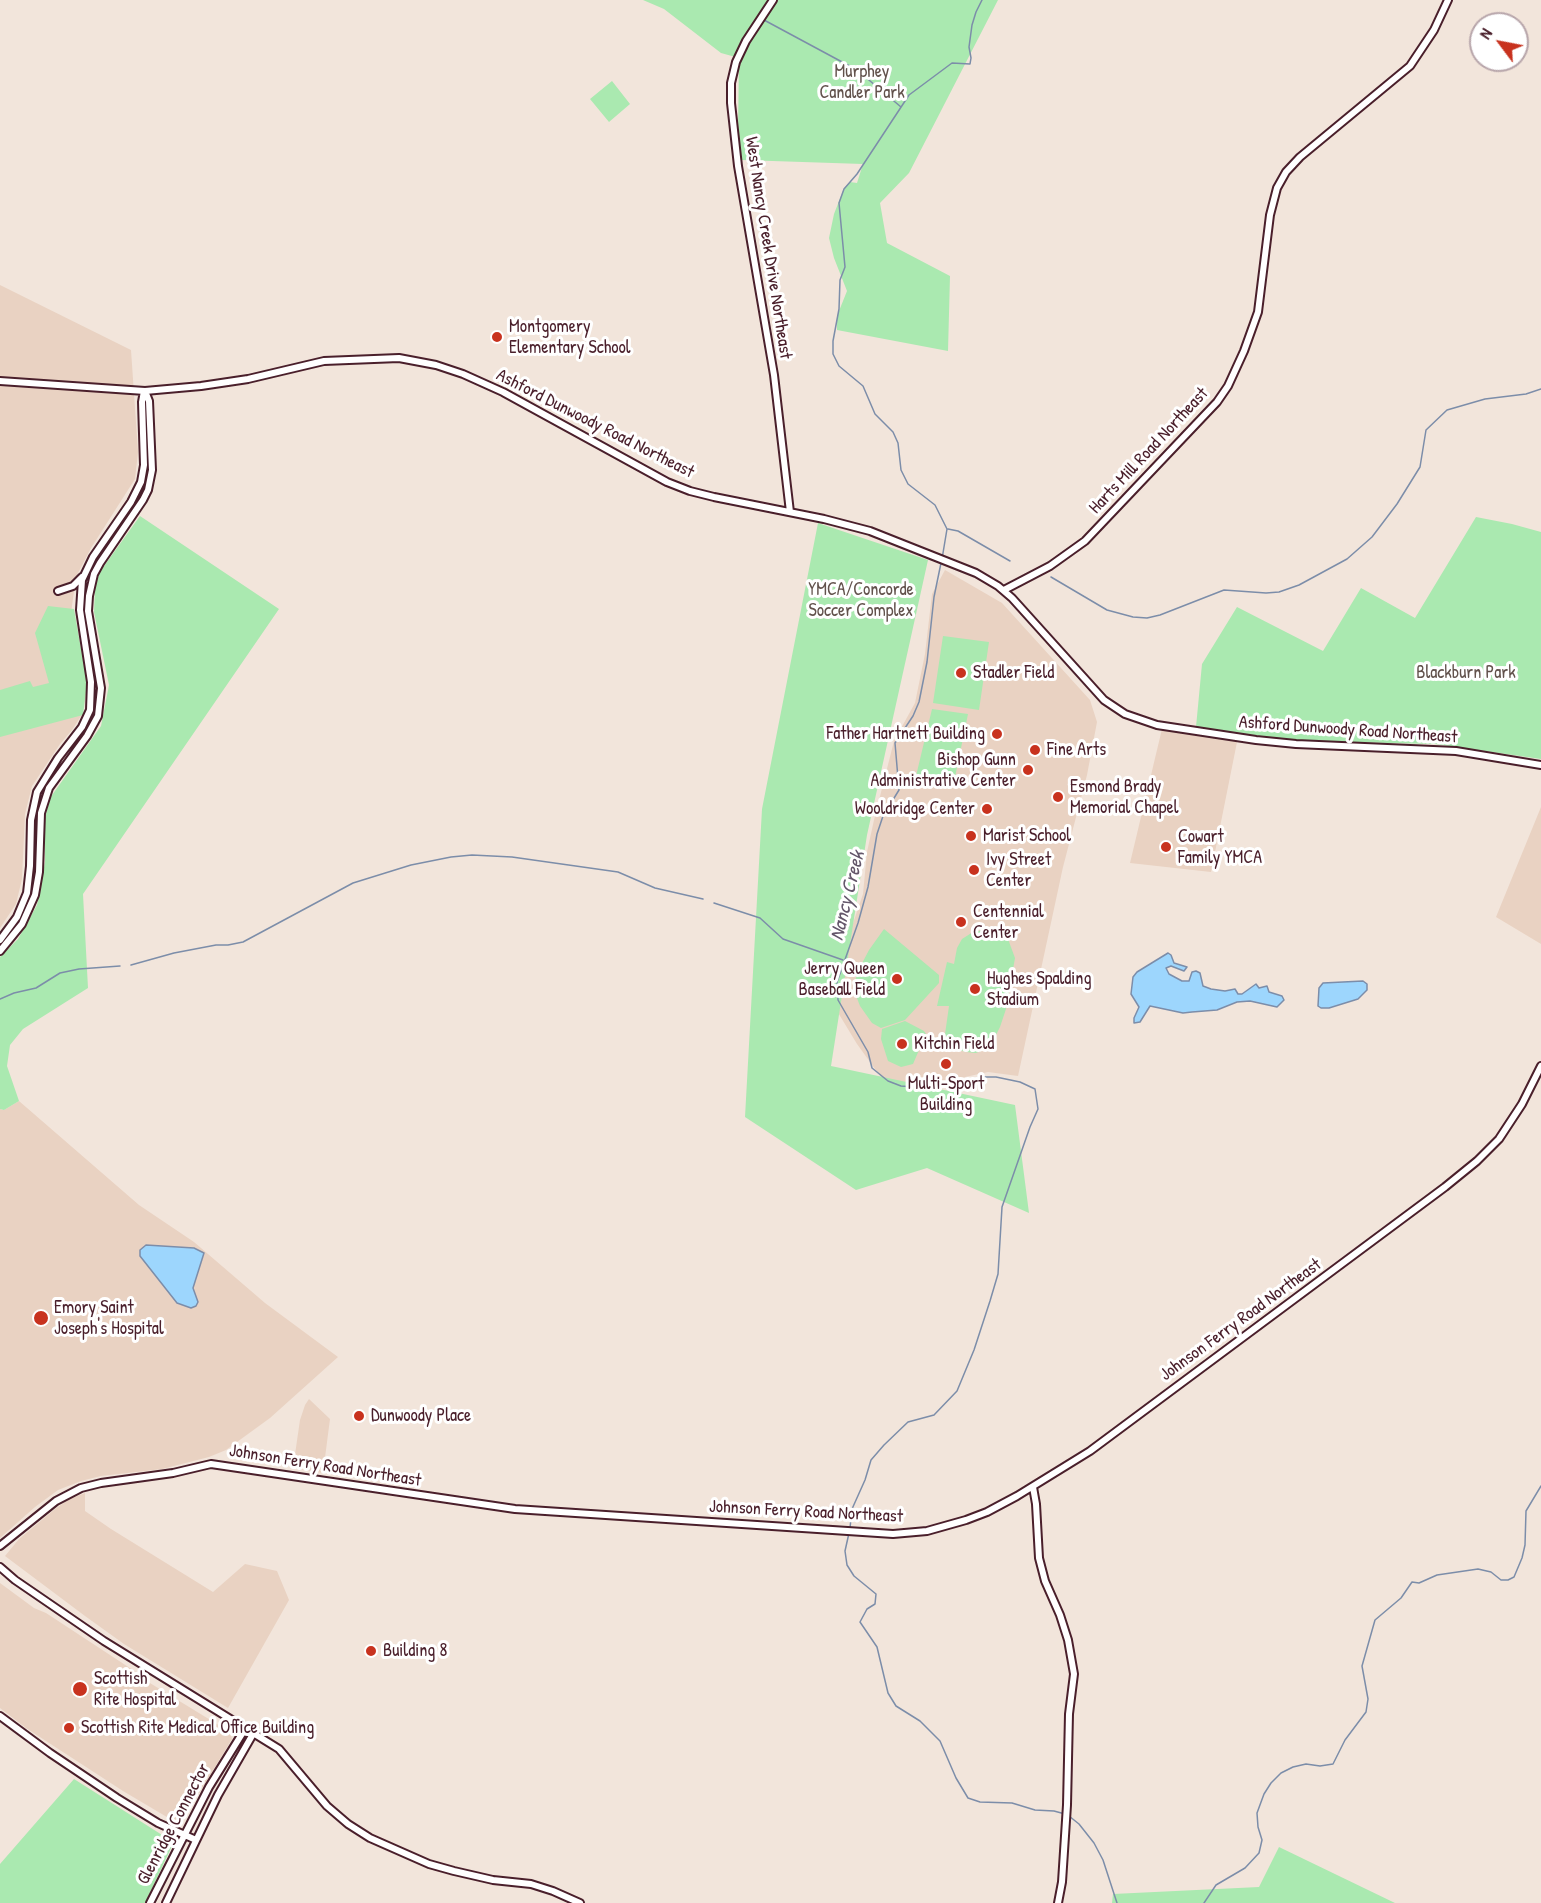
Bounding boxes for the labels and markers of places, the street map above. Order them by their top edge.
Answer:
place label: Montgomery Elementary School [509,316,630,358]
marker: Montgomery Elementary School [490,330,504,344]
place label: Stadler Field [973,662,1054,684]
marker: Stadler Field [954,666,968,680]
place label: Father Hartnett Building [826,723,985,745]
marker: Father Hartnett Building [990,727,1004,741]
place label: Fine Arts [1047,739,1106,761]
marker: Fine Arts [1028,743,1042,757]
place label: Bishop Gunn Administrative Center [870,749,1016,792]
marker: Bishop Gunn Administrative Center [1021,763,1035,777]
place label: Esmond Brady Memorial Chapel [1070,776,1178,818]
marker: Esmond Brady Memorial Chapel [1051,790,1065,804]
place label: Wooldridge Center [855,798,975,820]
marker: Wooldridge Center [980,802,994,816]
place label: Marist School [983,825,1071,847]
place label: Cowart Family YMCA [1178,826,1262,868]
marker: Marist School [964,829,978,843]
marker: Cowart Family YMCA [1159,840,1173,854]
place label: Ivy Street Center [986,849,1051,892]
marker: Ivy Street Center [967,863,981,877]
place label: Centennial Center [973,901,1044,944]
marker: Centennial Center [954,915,968,929]
place label: Jerry Queen Baseball Field [799,958,885,1000]
place label: Hughes Spalding Stadium [987,968,1091,1010]
marker: Jerry Queen Baseball Field [890,972,904,986]
marker: Hughes Spalding Stadium [968,982,982,996]
place label: Kitchin Field [914,1033,994,1055]
marker: Kitchin Field [895,1037,909,1051]
marker: Multi-Sport Building [939,1057,953,1071]
place label: Multi-Sport Building [908,1073,984,1116]
place label: Emory Saint Joseph's Hospital [54,1297,164,1340]
marker: Emory Saint Joseph's Hospital [32,1309,50,1327]
place label: Dunwoody Place [371,1405,471,1427]
marker: Dunwoody Place [352,1409,366,1423]
place label: Building 8 [383,1640,447,1662]
marker: Building 8 [364,1644,378,1658]
place label: Scottish Rite Hospital [94,1668,176,1710]
marker: Scottish Rite Hospital [71,1680,89,1698]
place label: Scottish Rite Medical Office Building [81,1717,314,1739]
marker: Scottish Rite Medical Office Building [62,1721,76,1735]

